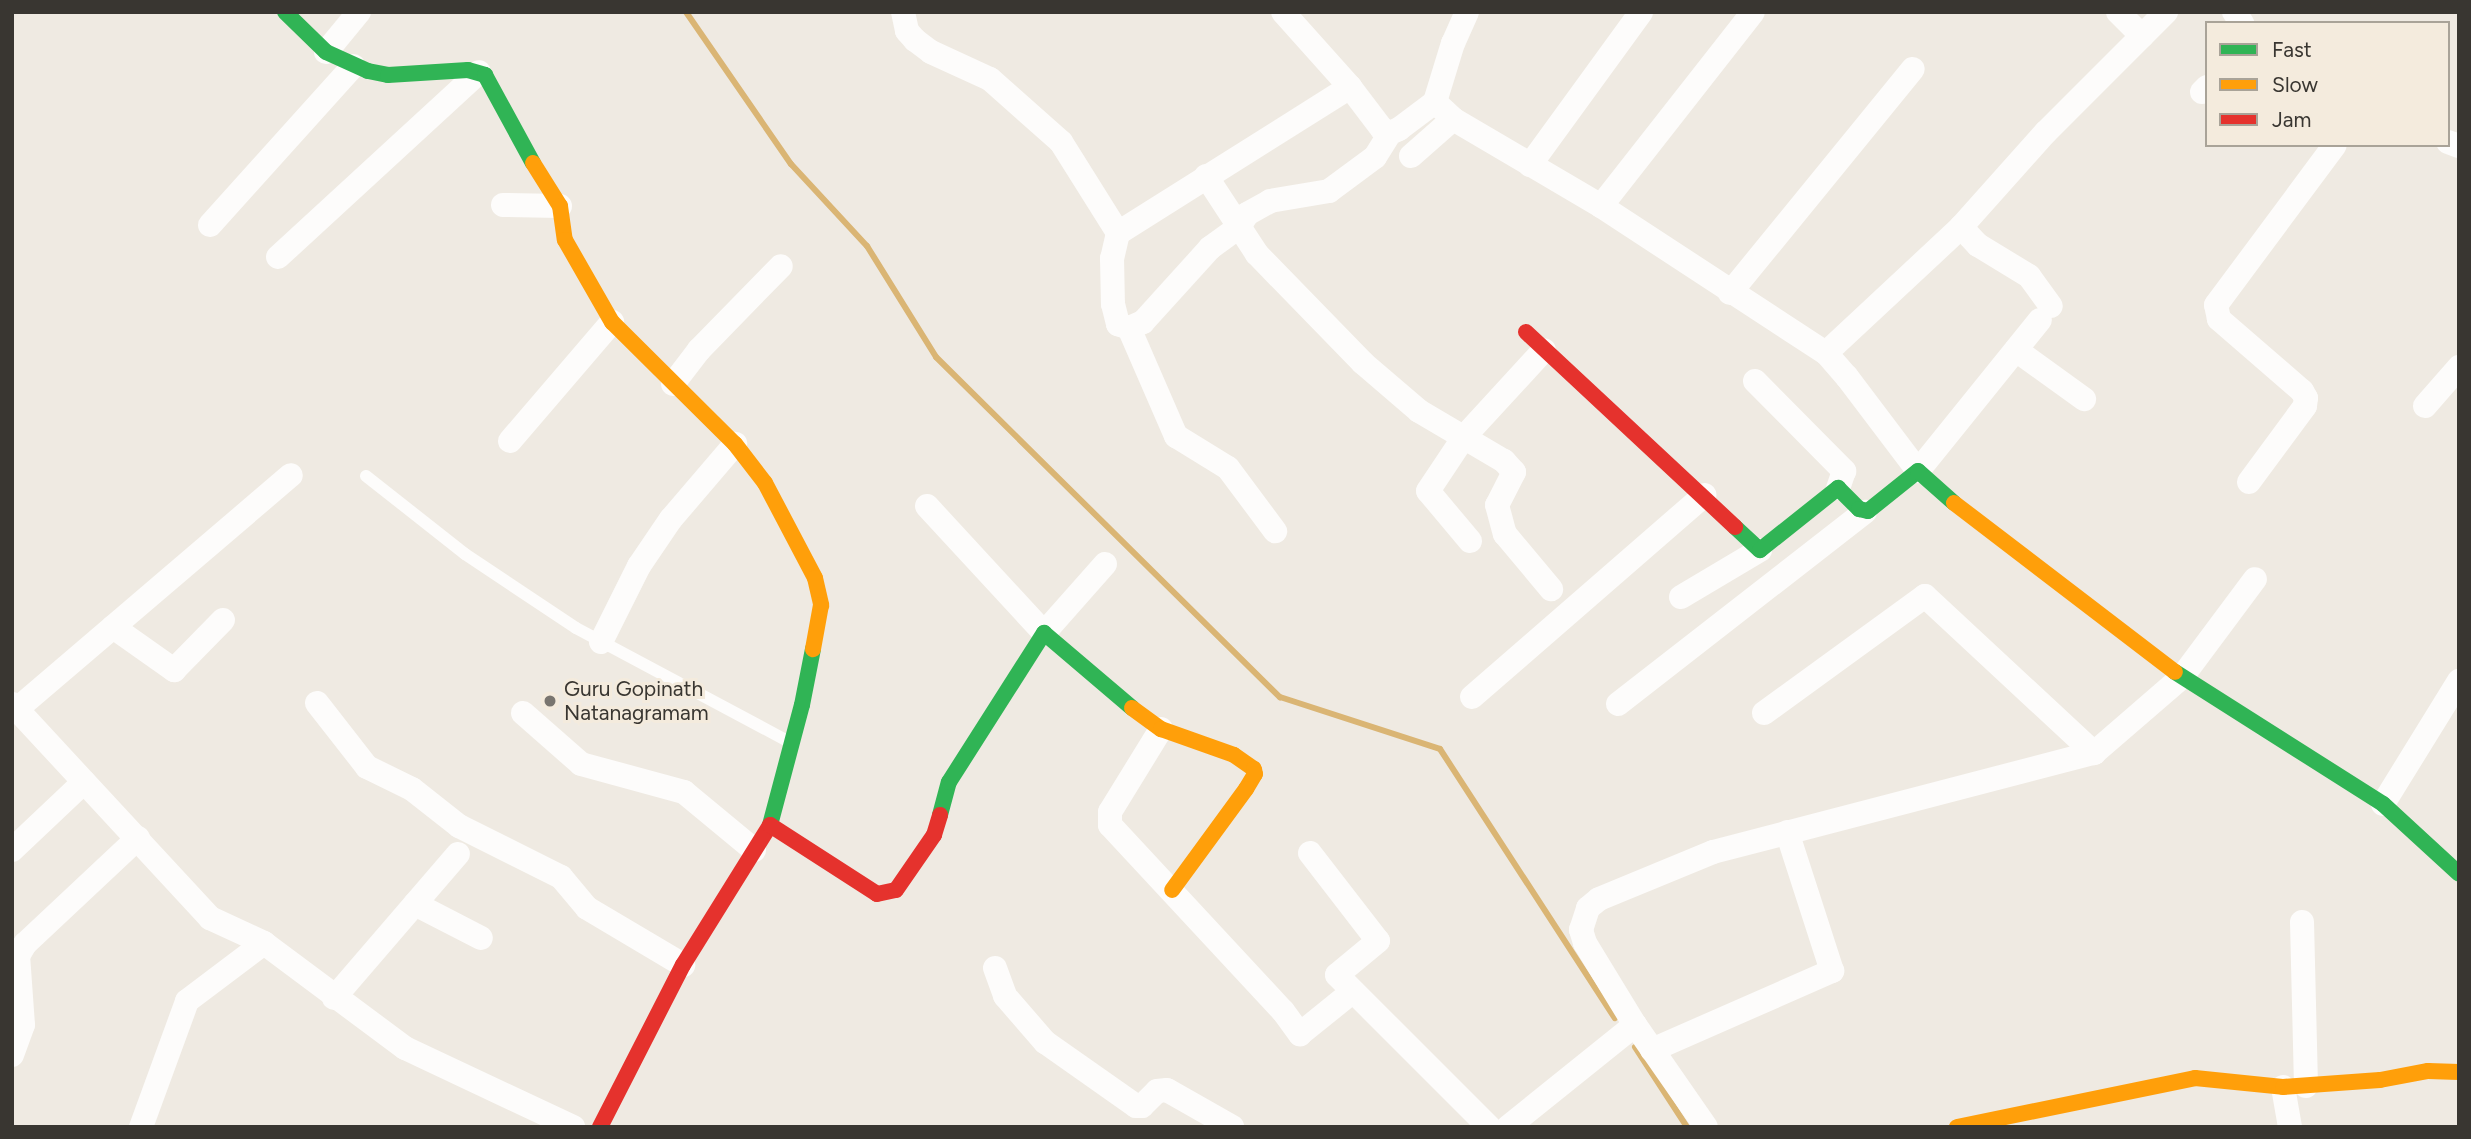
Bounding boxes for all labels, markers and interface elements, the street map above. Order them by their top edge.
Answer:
legend [2205,21,2450,147]
text: Fast [2272,37,2312,62]
text: Slow [2272,72,2318,97]
text: Jam [2272,107,2311,132]
place label: Guru Gopinath Natanagramam [564,676,709,726]
marker: Guru Gopinath Natanagramam [542,693,558,709]

